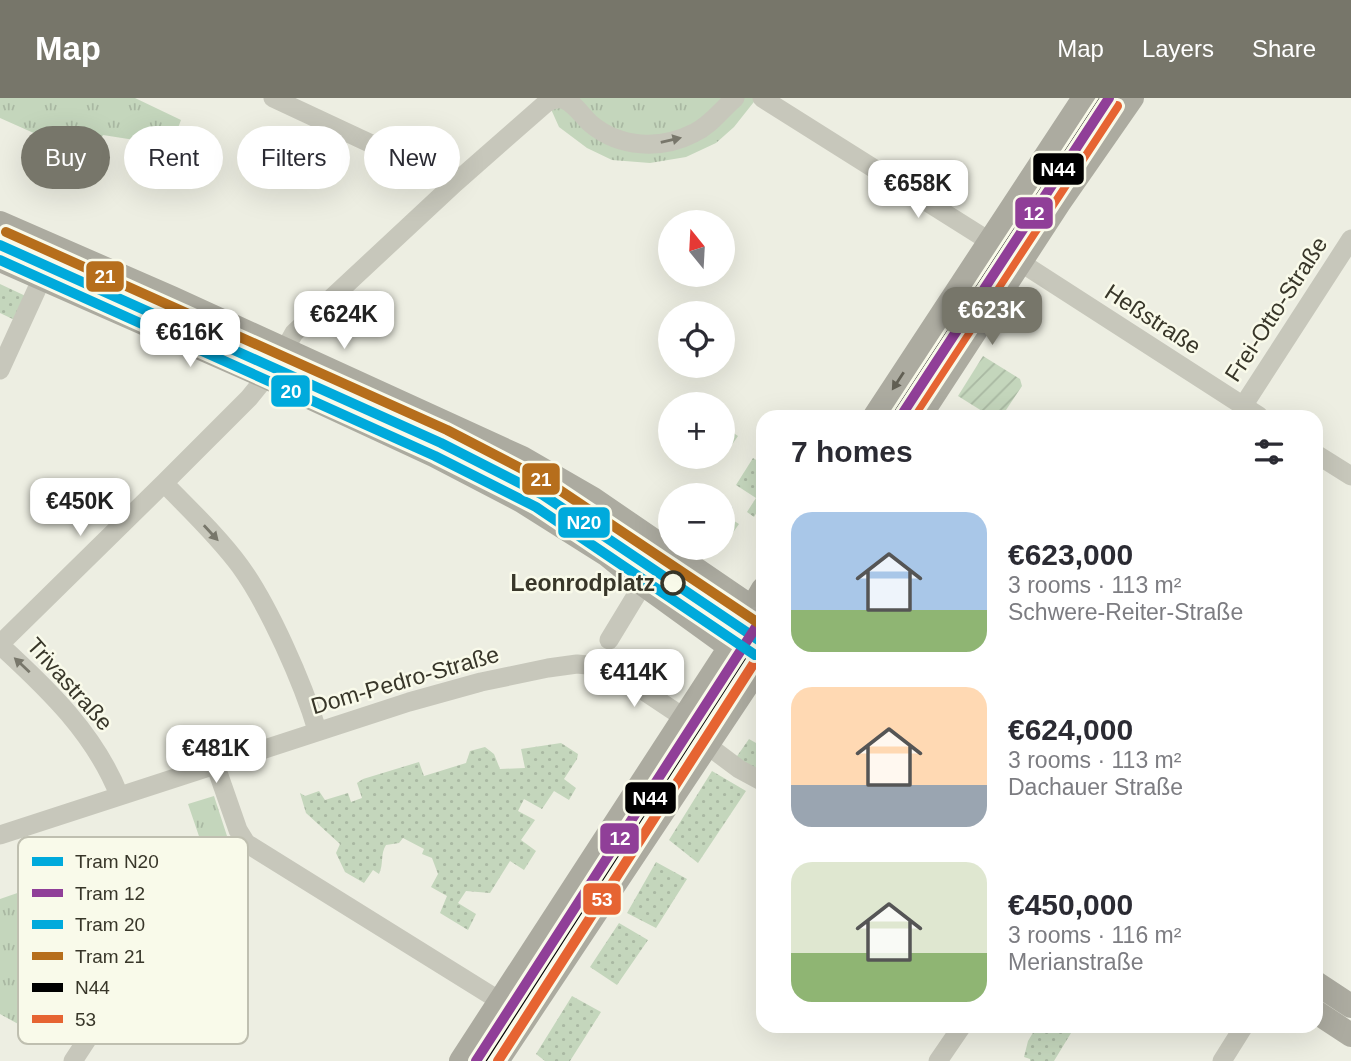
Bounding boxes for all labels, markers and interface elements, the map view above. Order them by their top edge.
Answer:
text: Map [35,30,101,67]
text: Map [1057,35,1104,62]
text: Layers [1142,35,1214,62]
text: Share [1252,35,1316,62]
chip: Buy [21,126,110,189]
chip: Rent [124,126,223,189]
chip: Filters [237,126,350,189]
chip: New [364,126,460,189]
one-way arrow [661,135,683,146]
line badge: N44 [1032,152,1085,186]
text: N44 [1041,159,1076,180]
pin: €658K [869,160,967,220]
text: €658K [884,170,952,196]
line badge: 12 [1014,196,1054,230]
text: 12 [1023,203,1045,224]
north arrow [658,210,735,287]
map controls [658,210,735,560]
street label: Frei-Otto-Straße [1220,232,1332,386]
line badge: 21 [85,260,125,293]
text: 21 [94,266,116,287]
street label: Heßstraße [1100,279,1206,359]
pin: €623K [943,288,1041,347]
pin: €624K [295,292,393,351]
text: €623K [958,297,1026,323]
text: €624K [310,301,378,327]
button: locate [658,301,735,378]
pin: €616K [141,310,239,369]
text: €616K [156,319,224,345]
one-way arrow [892,371,905,390]
line badge: 20 [270,374,311,408]
text: 20 [280,381,302,402]
button: + [658,392,735,469]
icon: filters [1250,433,1288,471]
text: 7 homes [791,435,913,468]
line badge: 21 [521,462,561,496]
text: 21 [530,469,552,490]
pin: €450K [31,478,129,538]
button: − [658,483,735,560]
text: €450K [46,488,114,514]
line badge: N20 [557,506,611,539]
text: N20 [567,512,601,533]
one-way arrow [203,524,219,542]
text: €623,000 [1008,538,1133,571]
icon: home [847,540,931,624]
place label: Leonrodplatz [511,570,655,596]
marker: Leonrodplatz [661,571,685,595]
text: 3 rooms · 113 m² [1008,572,1181,598]
text: Schwere-Reiter-Straße [1008,599,1243,625]
street label: Trivastraße [22,632,118,736]
street label: Dom-Pedro-Straße [308,641,502,719]
pin: €414K [585,650,683,709]
one-way arrow [14,658,31,674]
text: €414K [600,659,668,685]
text: €624,000 [1008,713,1133,746]
icon: home [847,715,931,799]
pin: €481K [167,726,265,785]
text: €481K [182,735,250,761]
text: 3 rooms · 113 m² [1008,747,1181,773]
text: Dachauer Straße [1008,774,1183,800]
line badge: N44 [624,781,677,815]
text: N44 [633,788,668,809]
line badge: 12 [599,822,640,855]
text: 12 [609,828,631,849]
legend [18,837,248,1044]
text: Tram N20 [75,851,159,872]
line badge: 53 [582,882,622,916]
text: Tram 12 [75,883,145,904]
text: €450,000 [1008,888,1133,921]
text: 53 [591,889,613,910]
icon: home [847,890,931,974]
text: Tram 20 [75,914,145,935]
text: 3 rooms · 116 m² [1008,922,1181,948]
text: Tram 21 [75,946,145,967]
text: Merianstraße [1008,949,1143,975]
text: N44 [75,977,110,998]
text: 53 [75,1009,96,1030]

